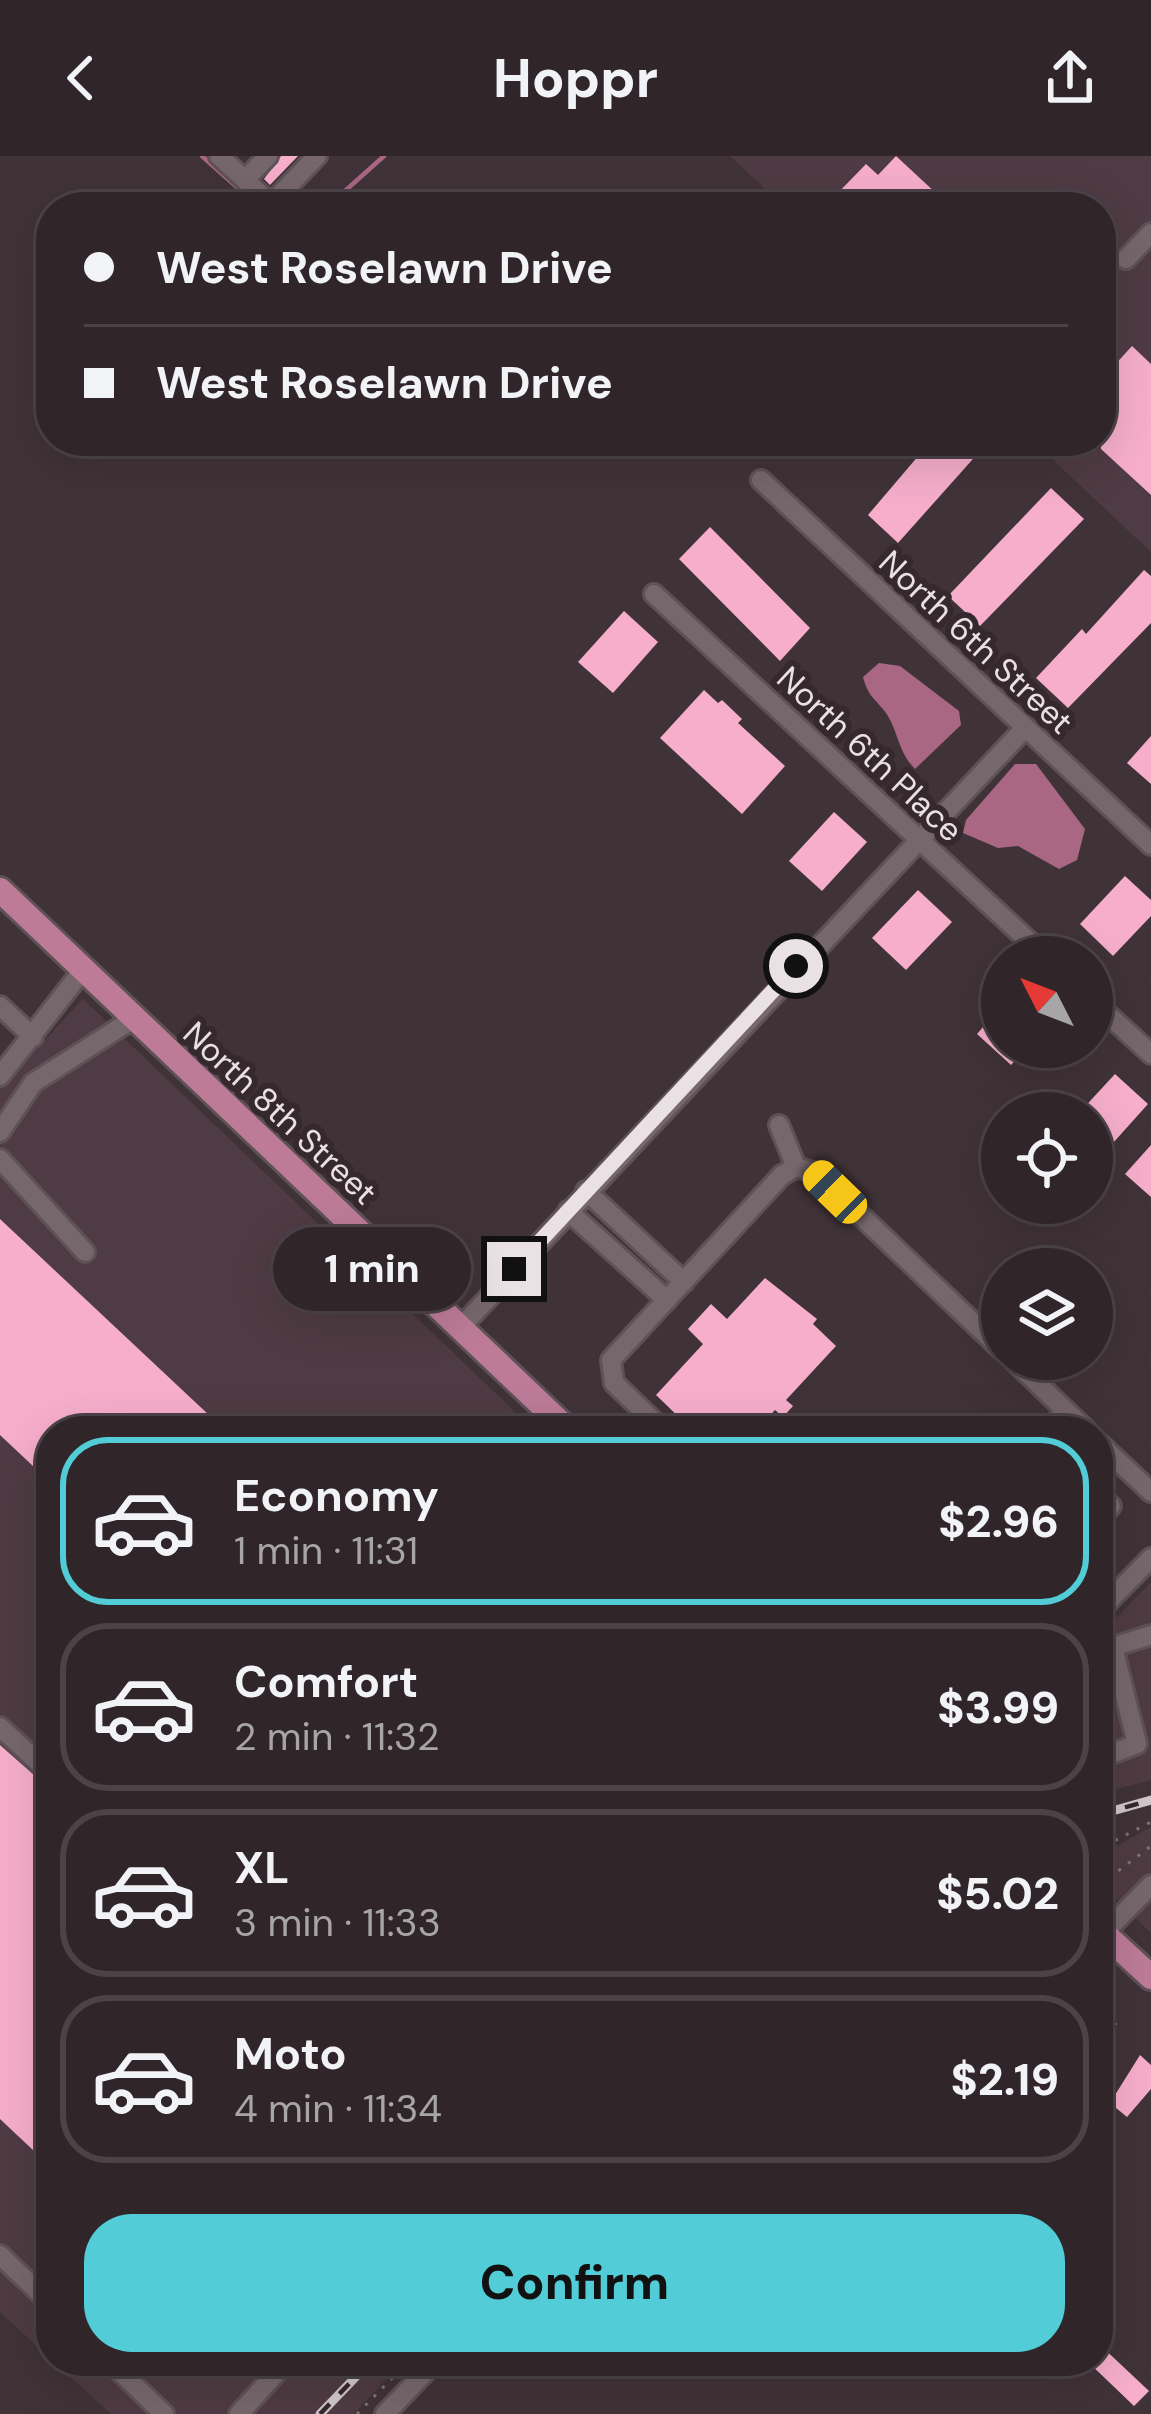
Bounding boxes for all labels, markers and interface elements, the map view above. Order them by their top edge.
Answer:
text: Hoppr [493,43,658,114]
icon: back [48,45,114,111]
icon: share [1037,45,1103,111]
text: West Roselawn Drive [156,238,613,297]
text: West Roselawn Drive [156,353,613,412]
street label: North 6th Street [870,541,1082,743]
street label: North 6th Place [768,657,972,851]
north arrow [981,936,1113,1068]
map controls [981,936,1113,1380]
route start [769,939,823,993]
street label: North 8th Street [174,1012,386,1214]
button: locate [981,1092,1113,1224]
car [797,1154,873,1230]
callout: 1 min [274,1227,472,1311]
route end [487,1242,541,1296]
text: 1 min [324,1243,420,1294]
button: layers [981,1248,1113,1380]
text: Economy [234,1466,439,1525]
icon: car [90,1467,198,1575]
text: $2.96 [938,1492,1059,1551]
text: 1 min · 11:31 [234,1525,418,1576]
text: Comfort [234,1652,418,1711]
icon: car [90,1653,198,1761]
text: $3.99 [937,1678,1059,1737]
text: 2 min · 11:32 [234,1711,440,1762]
text: XL [234,1838,289,1897]
icon: car [90,1839,198,1947]
text: $5.02 [936,1864,1059,1923]
text: 3 min · 11:33 [234,1897,441,1948]
text: Moto [234,2024,347,2083]
icon: car [90,2025,198,2133]
text: $2.19 [950,2050,1059,2109]
text: 4 min · 11:34 [234,2083,442,2134]
button: Confirm [84,2214,1065,2352]

